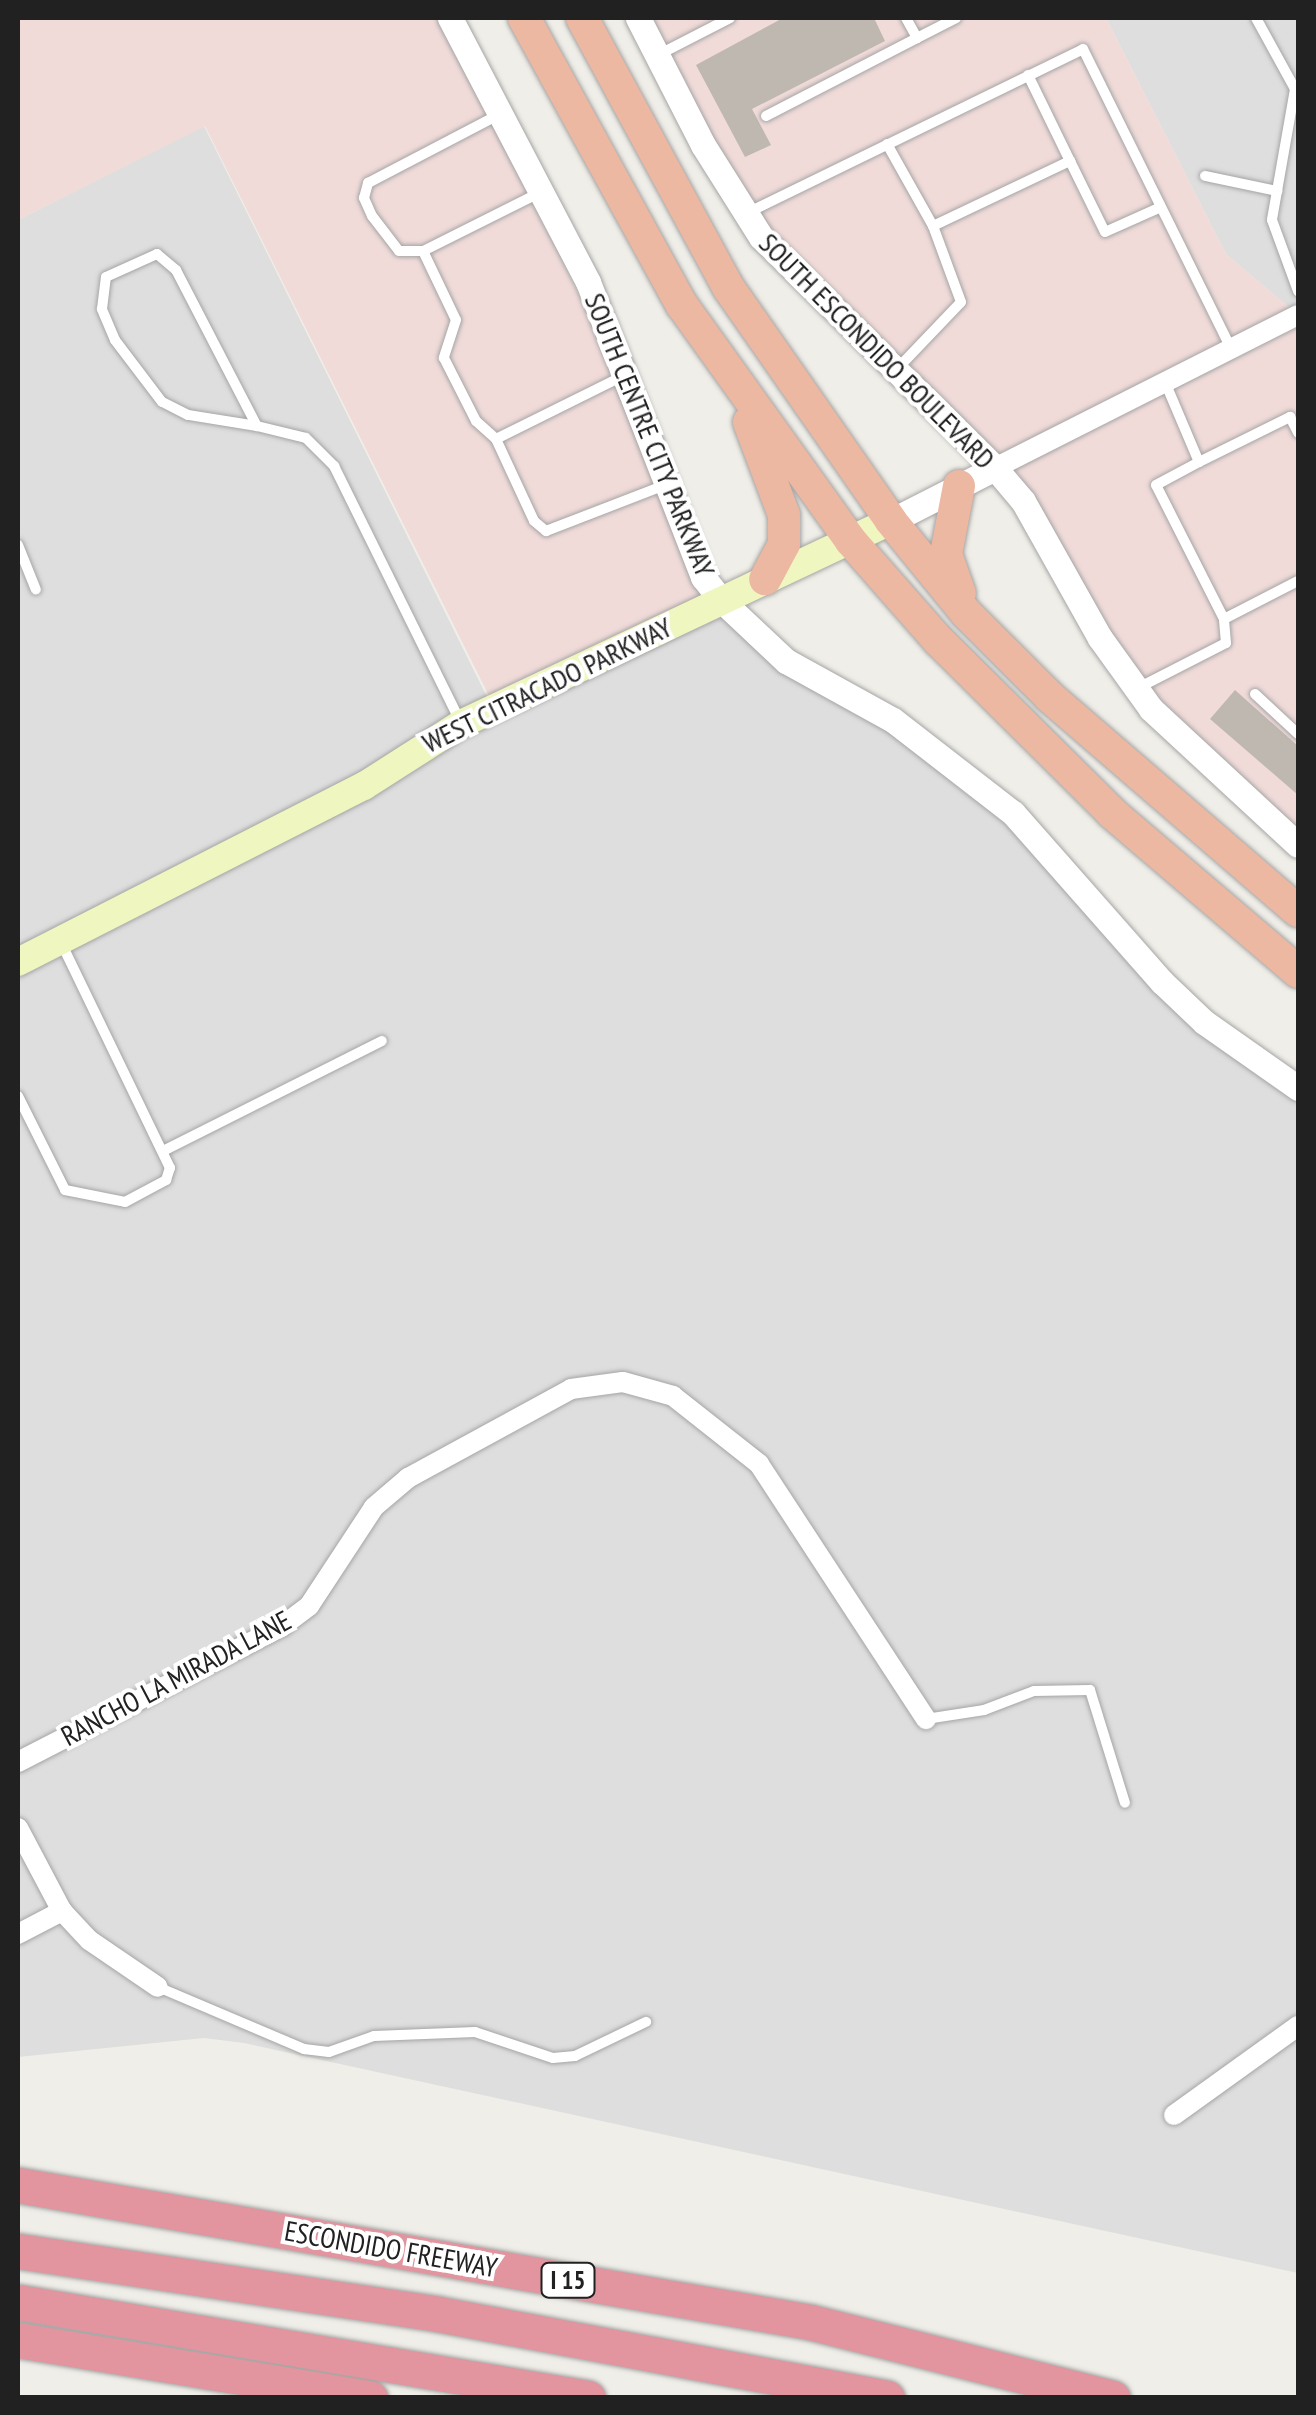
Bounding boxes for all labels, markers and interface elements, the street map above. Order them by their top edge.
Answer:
street label: SOUTH ESCONDIDO BOULEVARD [752,226,1002,476]
street label: SOUTH CENTRE CITY PARKWAY [578,288,722,582]
street label: WEST CITRACADO PARKWAY [417,610,677,760]
street label: RANCHO LA MIRADA LANE [55,1603,297,1753]
street label: ESCONDIDO FREEWAY [282,2214,500,2284]
road number: I 15 [540,2260,596,2300]

